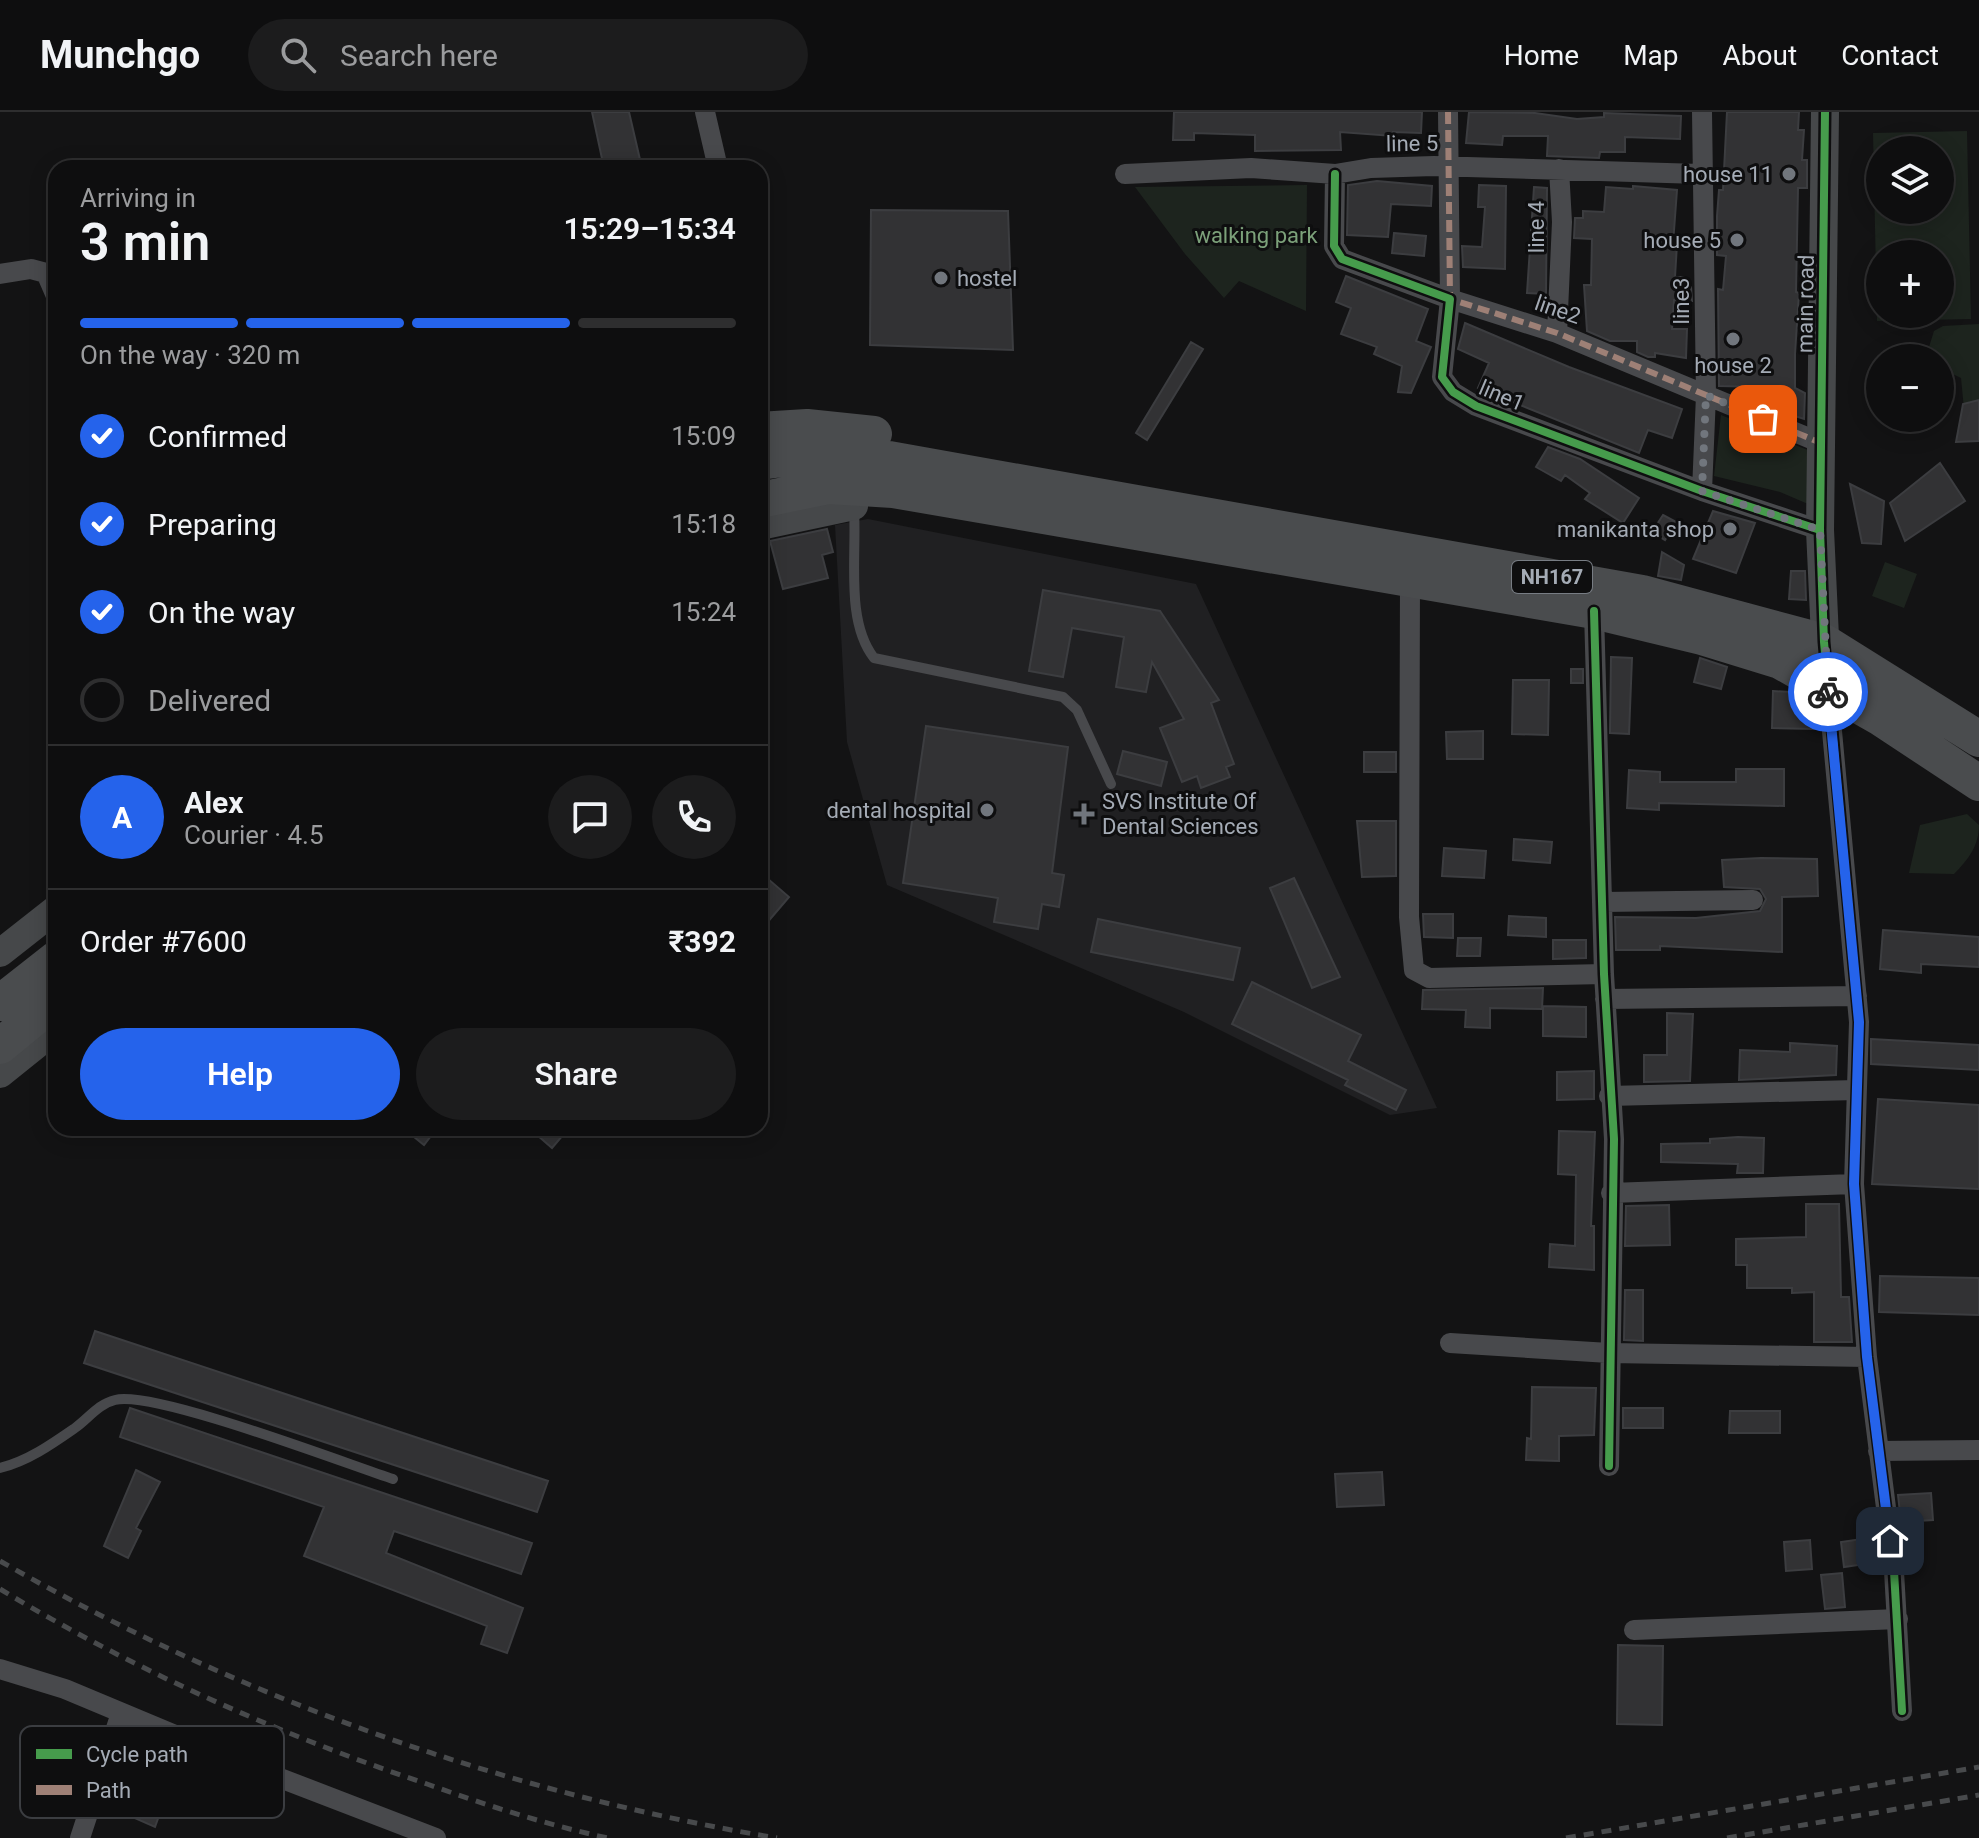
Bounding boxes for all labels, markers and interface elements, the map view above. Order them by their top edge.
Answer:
search box [248,19,808,91]
text: Munchgo [40,33,200,77]
icon: search [276,33,320,77]
text: Search here [340,38,498,73]
text: Home [1504,39,1579,72]
text: Map [1623,39,1679,72]
text: About [1723,39,1797,72]
text: Contact [1841,39,1939,72]
street label: line 5 [1386,131,1438,156]
map controls [1866,136,1954,432]
button: layers [1866,136,1954,224]
place label: house 11 [1683,162,1773,187]
marker: house 11 [1780,165,1798,183]
text: Arriving in [80,183,196,213]
street label: line 4 [1524,201,1549,253]
text: 15:29–15:34 [563,211,736,246]
text: 3 min [80,212,210,273]
park label: walking park [1194,223,1318,248]
place label: house 5 [1643,228,1721,253]
marker: house 5 [1728,231,1746,249]
button: + [1866,240,1954,328]
street label: main road [1792,255,1819,353]
place label: hostel [957,266,1017,291]
marker: hostel [932,269,950,287]
street label: line3 [1669,278,1694,324]
street label: line2 [1532,290,1584,329]
marker: house 2 [1724,330,1742,348]
text: On the way · 320 m [80,340,300,370]
button: − [1866,344,1954,432]
place label: house 2 [1694,353,1772,378]
street label: line1 [1475,375,1528,416]
pin [1729,385,1797,453]
icon: bag [1741,397,1785,441]
icon: check [80,414,124,458]
text: Confirmed [148,419,287,454]
text: 15:09 [671,421,736,451]
icon: check [80,502,124,546]
text: Preparing [148,507,277,542]
text: 15:18 [671,509,736,539]
place label: manikanta shop [1557,517,1714,542]
marker: manikanta shop [1721,520,1739,538]
road number: NH167 [1512,561,1592,593]
icon: check [80,590,124,634]
text: On the way [148,595,295,630]
text: 15:24 [671,597,736,627]
courier [1788,652,1868,732]
icon: bike [1806,670,1850,714]
text: Delivered [148,683,271,718]
button: chat [548,775,632,859]
button: phone [652,775,736,859]
text: Alex [184,785,244,820]
place label: SVS Institute Of Dental Sciences [1102,789,1259,839]
place label: dental hospital [827,798,971,823]
text: A [112,800,132,835]
marker: dental hospital [978,801,996,819]
marker: SVS Institute Of Dental Sciences [1073,803,1095,825]
text: Courier · 4.5 [184,820,324,850]
text: Order #7600 [80,924,247,959]
text: ₹392 [669,924,736,959]
button: Help [80,1028,400,1120]
button: Share [416,1028,736,1120]
pin [1856,1507,1924,1575]
icon: home [1868,1519,1912,1563]
legend [20,1726,284,1818]
text: Cycle path [86,1742,188,1767]
text: Path [86,1778,131,1803]

